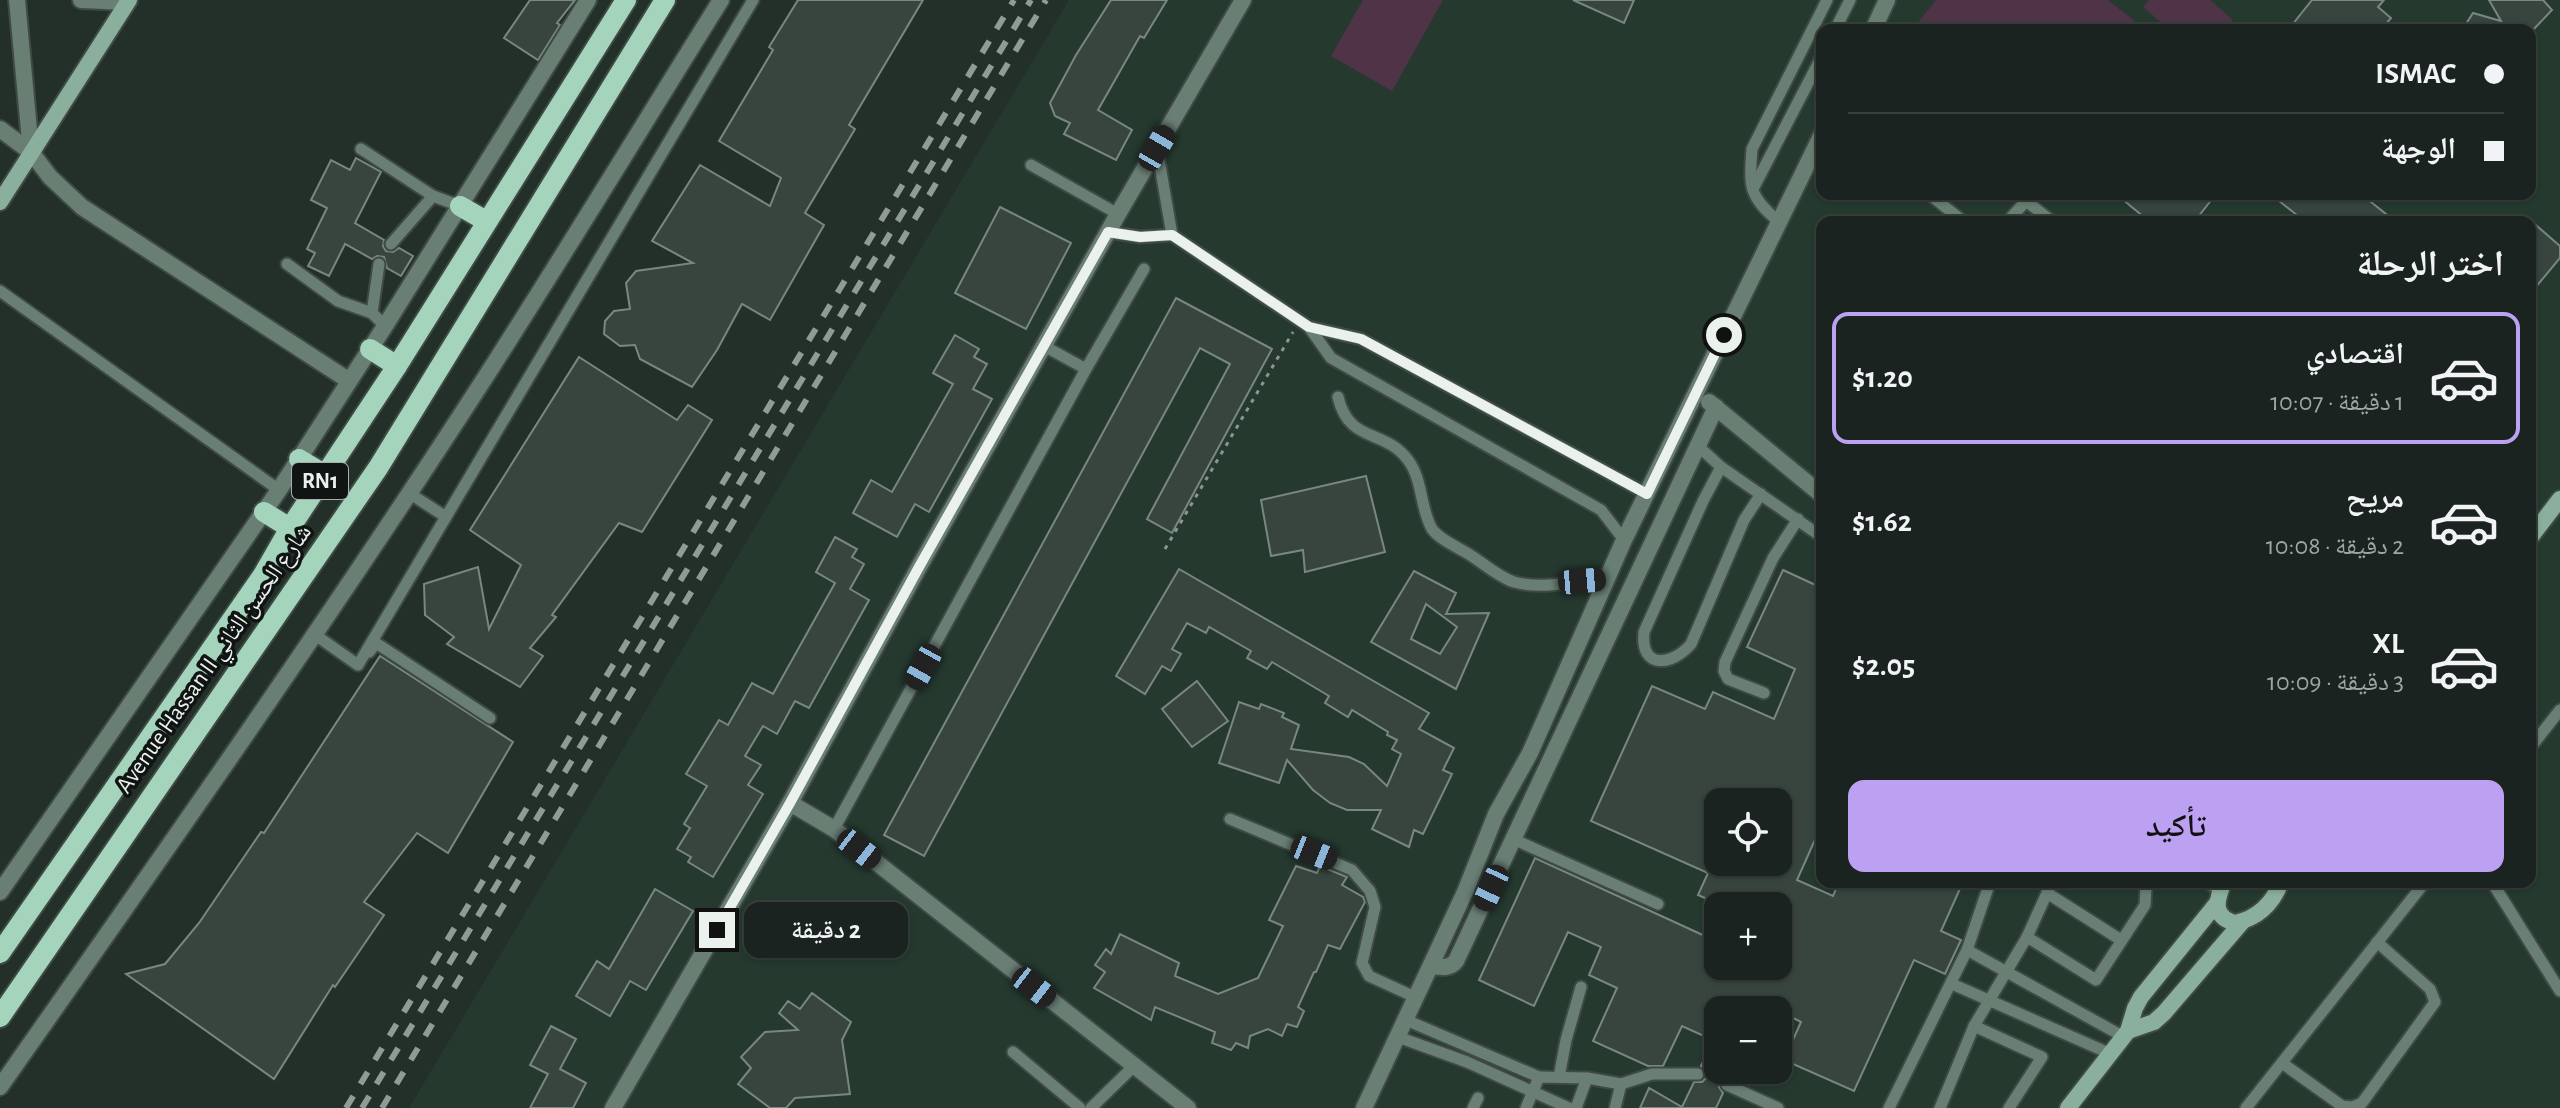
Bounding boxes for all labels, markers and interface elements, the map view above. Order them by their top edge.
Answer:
text: ISMAC [2375,59,2456,89]
car [1135,121,1179,175]
text: الوجهة [2381,134,2456,164]
text: اختر الرحلة [2357,246,2504,282]
route start [1706,317,1742,353]
text: اقتصادي [2306,339,2404,369]
icon: car [2428,342,2500,414]
text: $1.20 [1852,363,1913,393]
text: 1 دقيقة · 10:07 [2270,389,2404,415]
road number: RN1 [292,463,348,499]
text: مريح [2346,483,2404,513]
icon: car [2428,486,2500,558]
text: $1.62 [1852,507,1912,537]
street label: Avenue Hassan II شارع الحسن الثاني [112,520,321,801]
text: 2 دقيقة · 10:08 [2266,533,2404,559]
car [1557,567,1607,595]
text: XL [2372,629,2404,659]
icon: car [2428,630,2500,702]
car [901,640,945,694]
text: $2.05 [1852,651,1915,681]
text: 3 دقيقة · 10:09 [2267,669,2404,695]
button: تأكيد [1848,780,2504,872]
map controls [1704,788,1792,1084]
button: locate [1704,788,1792,876]
car [833,825,885,873]
car [1287,833,1341,873]
car [1470,861,1512,915]
button: + [1704,892,1792,980]
callout: 2 دقيقة [745,902,909,958]
route end [699,912,735,948]
text: 2 دقيقة [791,917,861,943]
car [1008,963,1060,1011]
button: − [1704,996,1792,1084]

